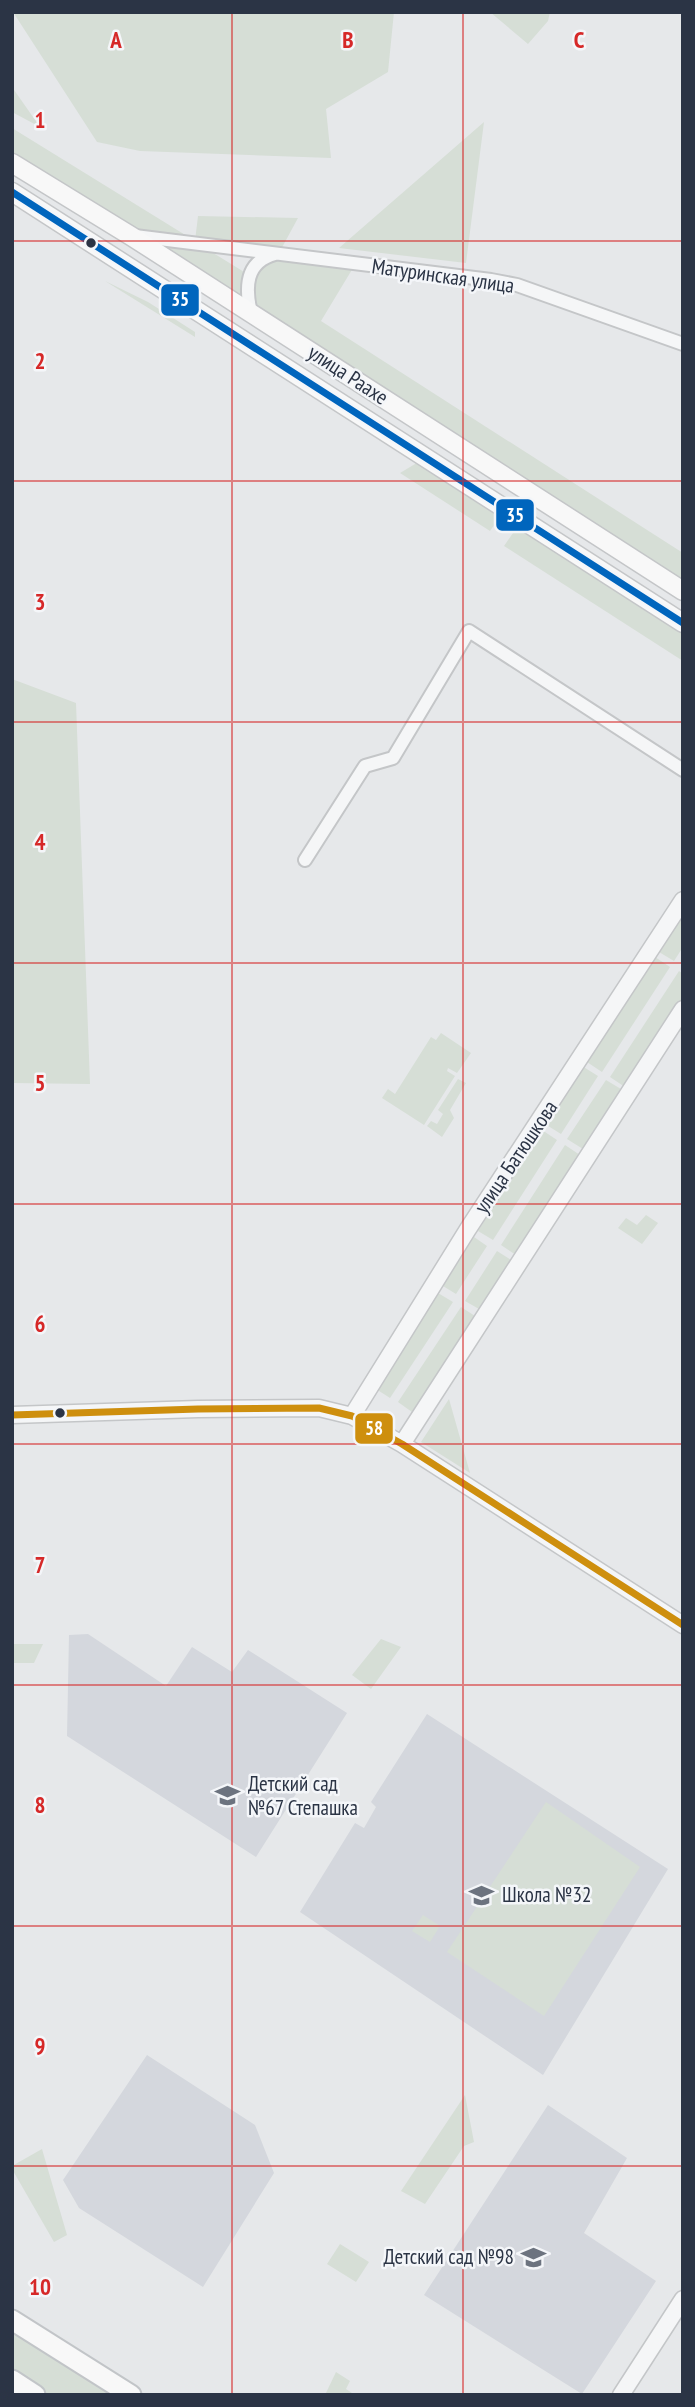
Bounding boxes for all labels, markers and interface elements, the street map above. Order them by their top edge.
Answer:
text: A [109,25,122,54]
text: B [342,25,354,54]
text: C [574,25,585,54]
text: 1 [35,105,46,134]
unlabelled marker [84,236,98,250]
street label: Матуринская улица [370,252,516,299]
line badge: 35 [160,283,200,317]
text: 35 [171,287,189,311]
street label: улица Раахе [303,339,393,410]
text: 2 [35,346,46,375]
line badge: 35 [495,498,535,532]
text: 35 [506,503,524,527]
text: 3 [35,587,46,616]
text: 4 [35,827,46,856]
text: 5 [35,1068,46,1097]
street label: улица Батюшкова [468,1095,563,1218]
text: 6 [35,1309,46,1338]
unlabelled marker [53,1406,67,1420]
line badge: 58 [354,1412,394,1445]
text: 58 [365,1416,383,1440]
text: 7 [35,1550,46,1579]
place label: Детский сад №67 Степашка [248,1770,358,1821]
school or university icon: Детский сад №67 Степашка [214,1782,242,1810]
text: 8 [35,1790,46,1819]
school or university icon: Школа №32 [468,1881,496,1909]
place label: Школа №32 [502,1881,591,1908]
text: 9 [35,2031,46,2060]
place label: Детский сад №98 [384,2243,514,2270]
school or university icon: Детский сад №98 [520,2243,548,2271]
text: 10 [29,2272,51,2301]

